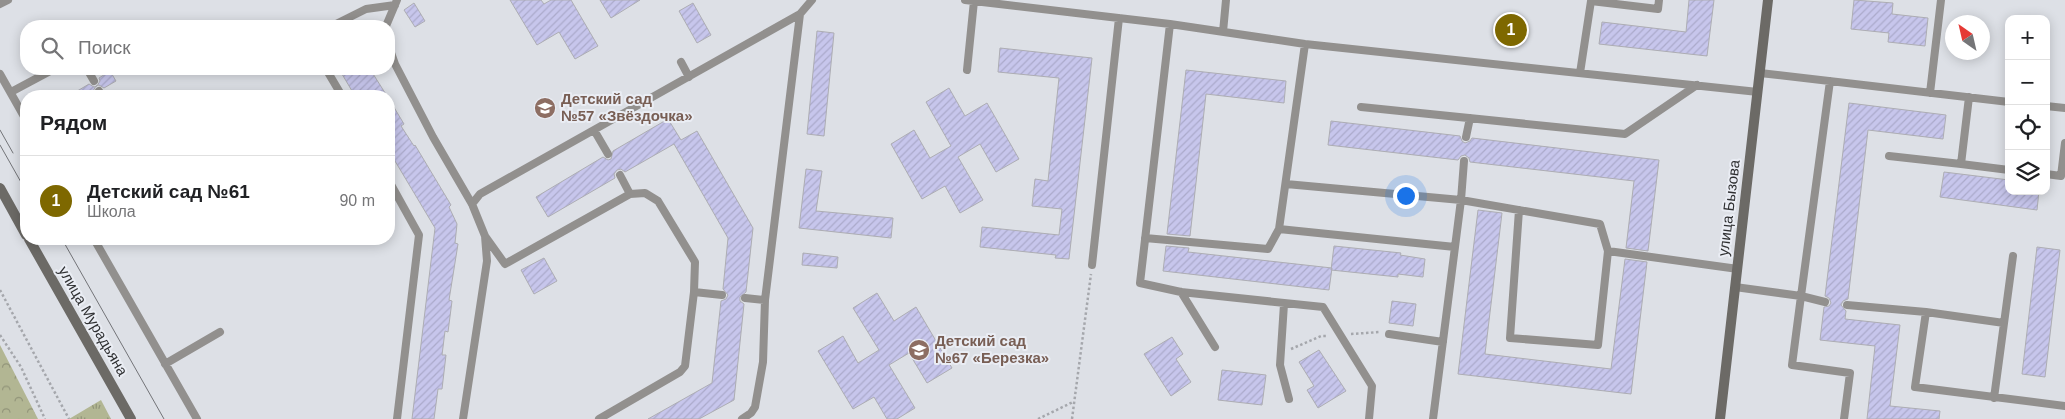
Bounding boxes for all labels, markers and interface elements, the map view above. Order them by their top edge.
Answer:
pin: 1 [1495,11,1527,49]
north arrow [1945,15,1990,60]
map controls [2005,15,2050,195]
button: + [2005,15,2050,60]
search box [20,20,395,75]
icon: search [38,34,66,62]
text: Поиск [78,37,131,58]
button: − [2005,60,2050,105]
place label: Детский сад №57 «Звёздочка» [561,90,693,124]
school or university icon: Детский сад №57 «Звёздочка» [533,96,557,120]
button: locate [2005,105,2050,150]
text: Рядом [40,111,107,134]
button: layers [2005,150,2050,195]
street label: улица Бызова [1714,158,1743,257]
text: Детский сад №61 [87,181,250,202]
your location [1393,183,1419,209]
text: 1 [52,192,60,209]
text: 90 m [339,192,375,209]
text: Школа [87,203,136,220]
street label: улица Мурадьяна [55,263,132,379]
place label: Детский сад №67 «Березка» [935,332,1049,366]
school or university icon: Детский сад №67 «Березка» [907,338,931,362]

